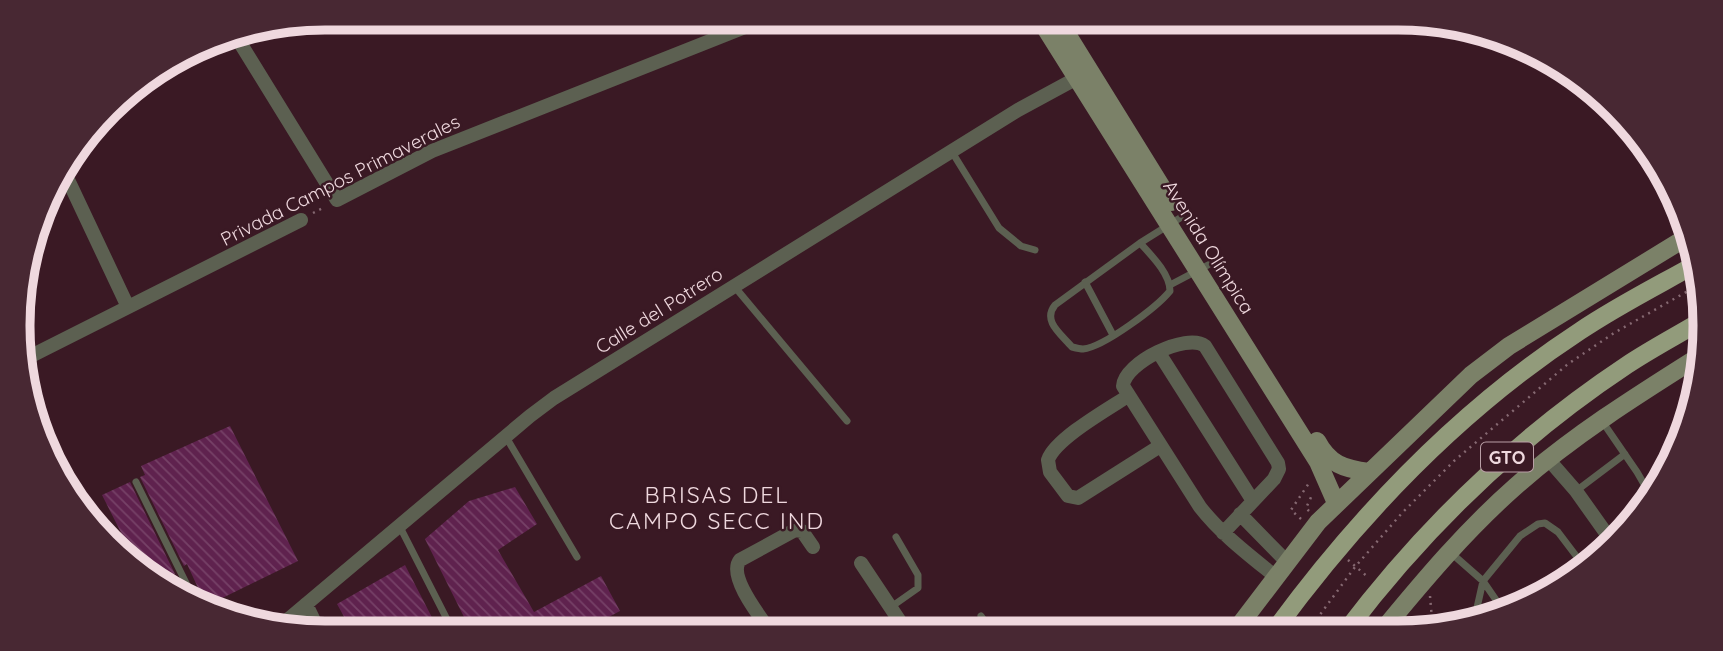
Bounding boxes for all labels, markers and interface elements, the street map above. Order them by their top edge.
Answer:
street label: Privada Campos Primaverales [216,109,464,251]
street label: Avenida Olímpica [1158,176,1260,318]
street label: Calle del Potrero [591,261,727,359]
road number: GTO [1481,443,1533,472]
district label: BRISAS DEL CAMPO SECC IND [609,480,825,535]

